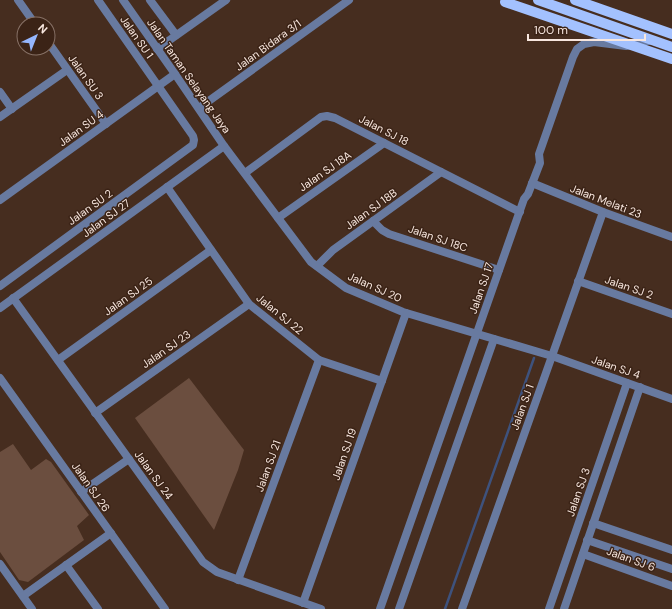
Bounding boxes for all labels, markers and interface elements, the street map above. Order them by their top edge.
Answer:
street label: Jalan SU 1 [117,13,157,61]
north arrow [16,16,56,56]
street label: Jalan Taman Selayang Jaya [144,16,234,136]
street label: Jalan Bidara 3/1 [232,16,304,74]
scale bar [528,16,645,42]
text: N [35,21,51,37]
text: 100 m [534,22,568,38]
street label: Jalan SU 3 [65,52,107,102]
street label: Jalan SU 4 [56,107,107,149]
street label: Jalan SJ 18 [357,111,411,149]
street label: Jalan SJ 18A [296,148,354,194]
street label: Jalan Melati 23 [568,181,644,221]
street label: Jalan SJ 18B [342,185,400,233]
street label: Jalan SU 2 [65,186,115,228]
street label: Jalan SJ 27 [79,196,133,240]
street label: Jalan SJ 18C [406,221,470,255]
street label: Jalan SJ 17 [466,260,496,315]
street label: Jalan SJ 20 [346,269,404,305]
street label: Jalan SJ 2 [603,272,655,302]
street label: Jalan SJ 25 [101,273,155,318]
street label: Jalan SJ 22 [254,291,306,337]
street label: Jalan SJ 23 [139,327,193,371]
street label: Jalan SJ 4 [590,352,643,382]
street label: Jalan SJ 1 [507,382,537,432]
street label: Jalan SJ 19 [329,426,359,482]
street label: Jalan SJ 21 [252,438,284,494]
street label: Jalan SJ 24 [132,448,177,502]
street label: Jalan SJ 26 [69,460,113,515]
street label: Jalan SJ 3 [563,466,593,518]
street label: Jalan SJ 6 [605,544,657,574]

